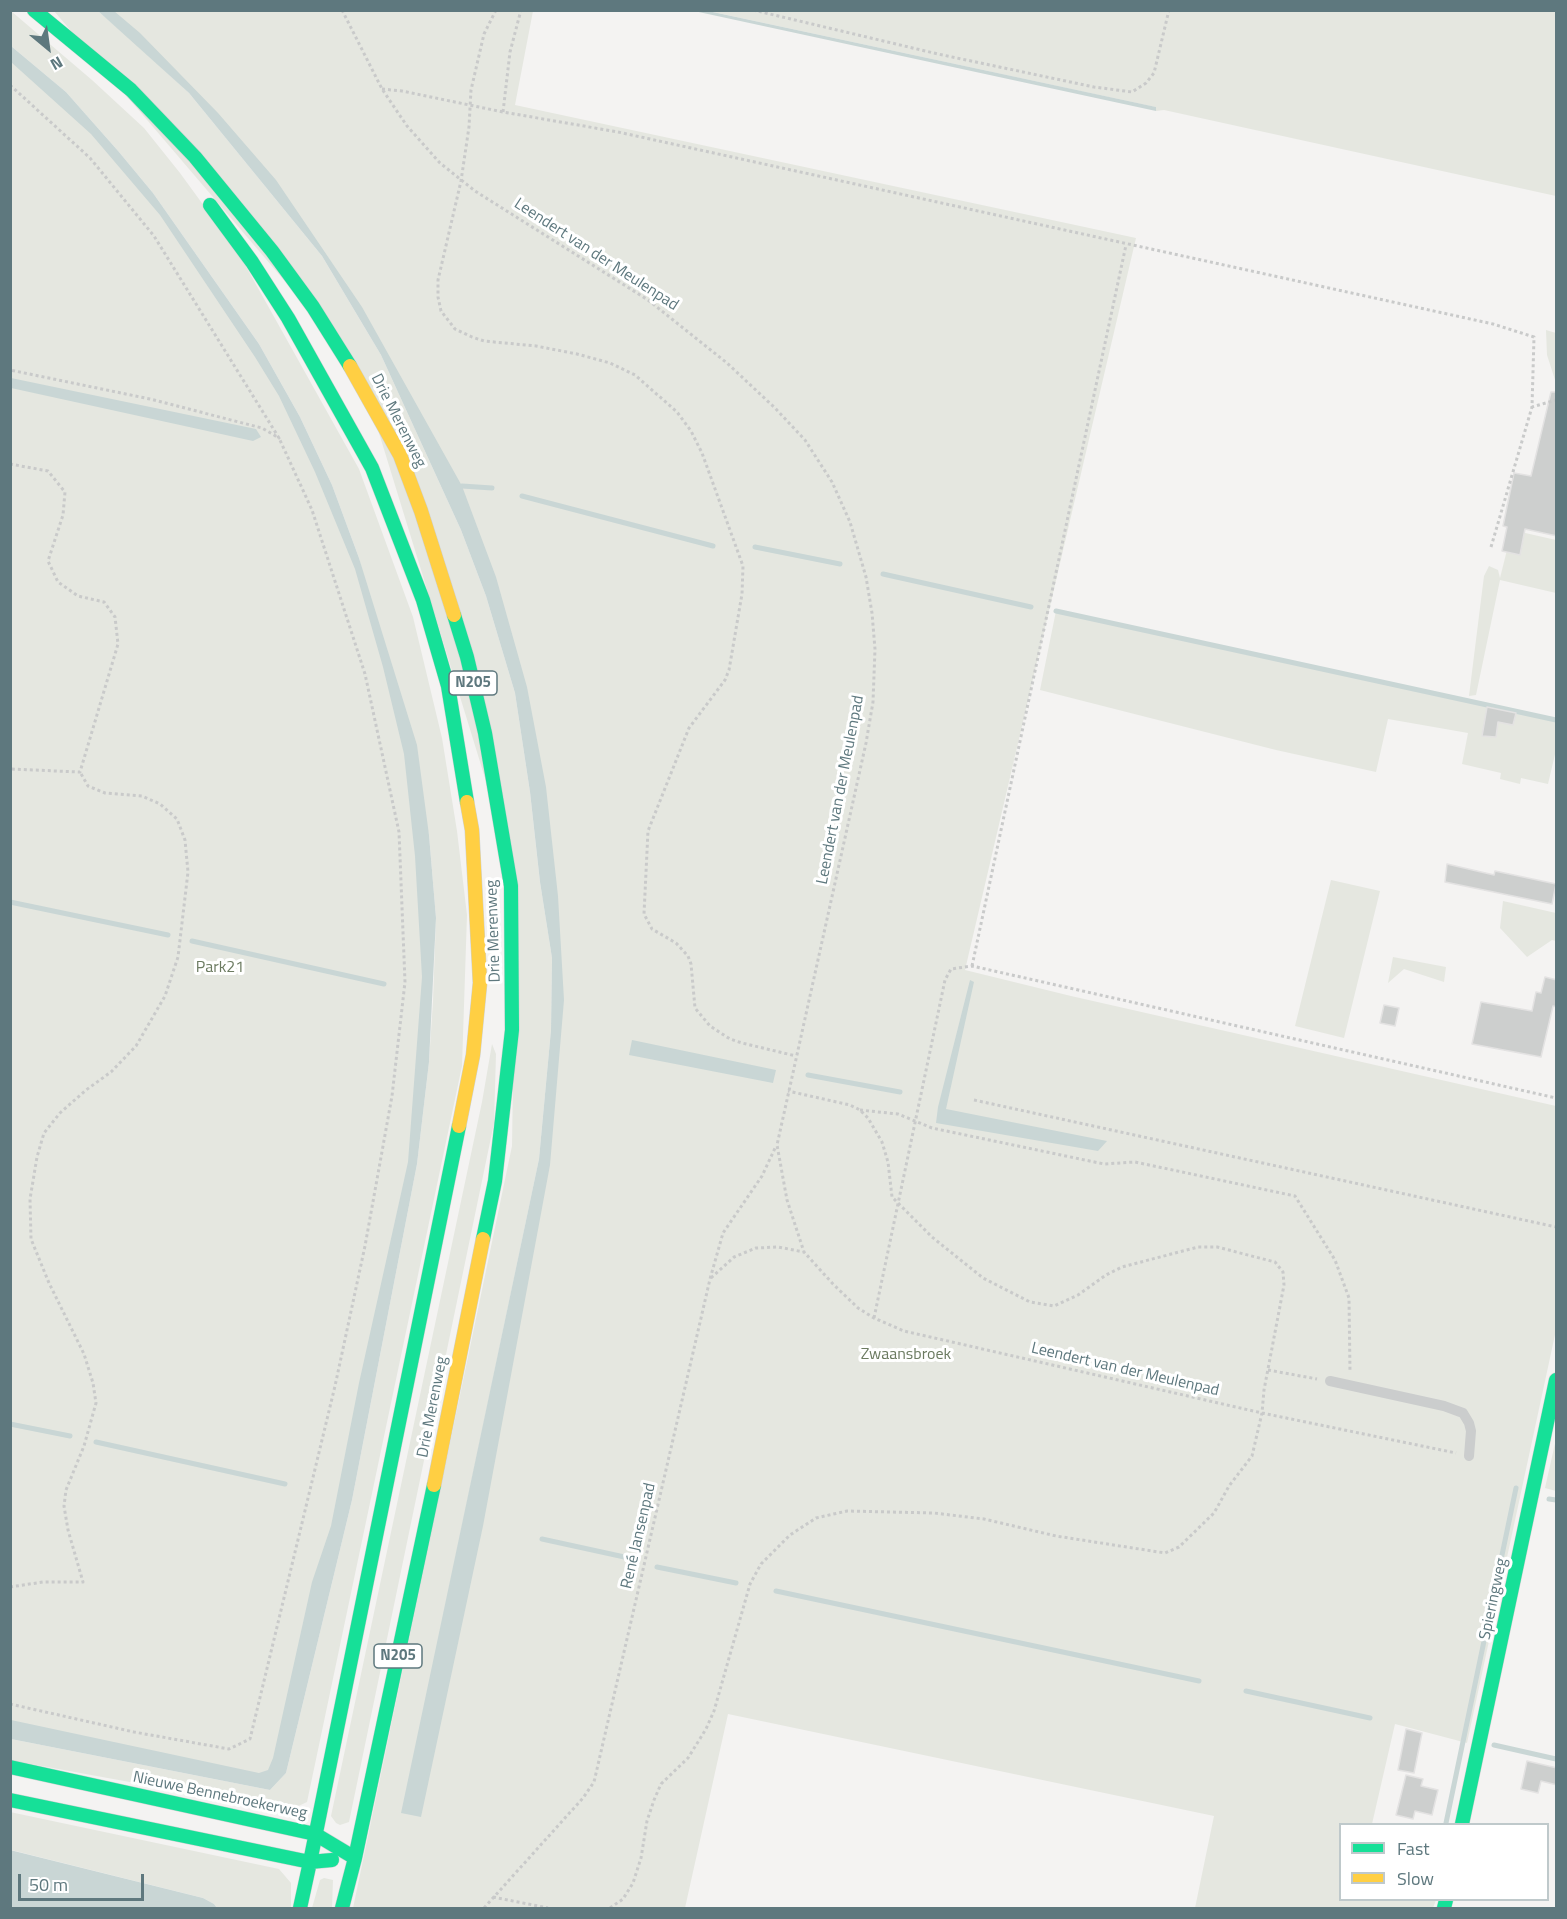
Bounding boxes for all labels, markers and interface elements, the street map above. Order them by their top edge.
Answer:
north arrow [18,18,78,78]
text: N [46,51,67,77]
street label: Leendert van der Meulenpad [510,195,682,315]
street label: Drie Merenweg [366,371,430,471]
road number: N205 [449,671,497,695]
street label: Leendert van der Meulenpad [813,694,869,886]
street label: Drie Merenweg [483,879,505,983]
park label: Park21 [196,958,244,978]
street label: Leendert van der Meulenpad [1029,1339,1221,1401]
park label: Zwaansbroek [861,1345,951,1365]
street label: Drie Merenweg [414,1355,452,1459]
street label: René Jansenpad [617,1481,661,1591]
street label: Spieringweg [1476,1556,1512,1642]
road number: N205 [374,1644,422,1668]
street label: Nieuwe Bennebroekerweg [131,1768,309,1824]
legend [1339,1823,1549,1901]
text: Fast [1397,1835,1430,1862]
scale bar [21,1862,147,1900]
text: Slow [1397,1865,1434,1892]
text: 50 m [29,1871,68,1898]

